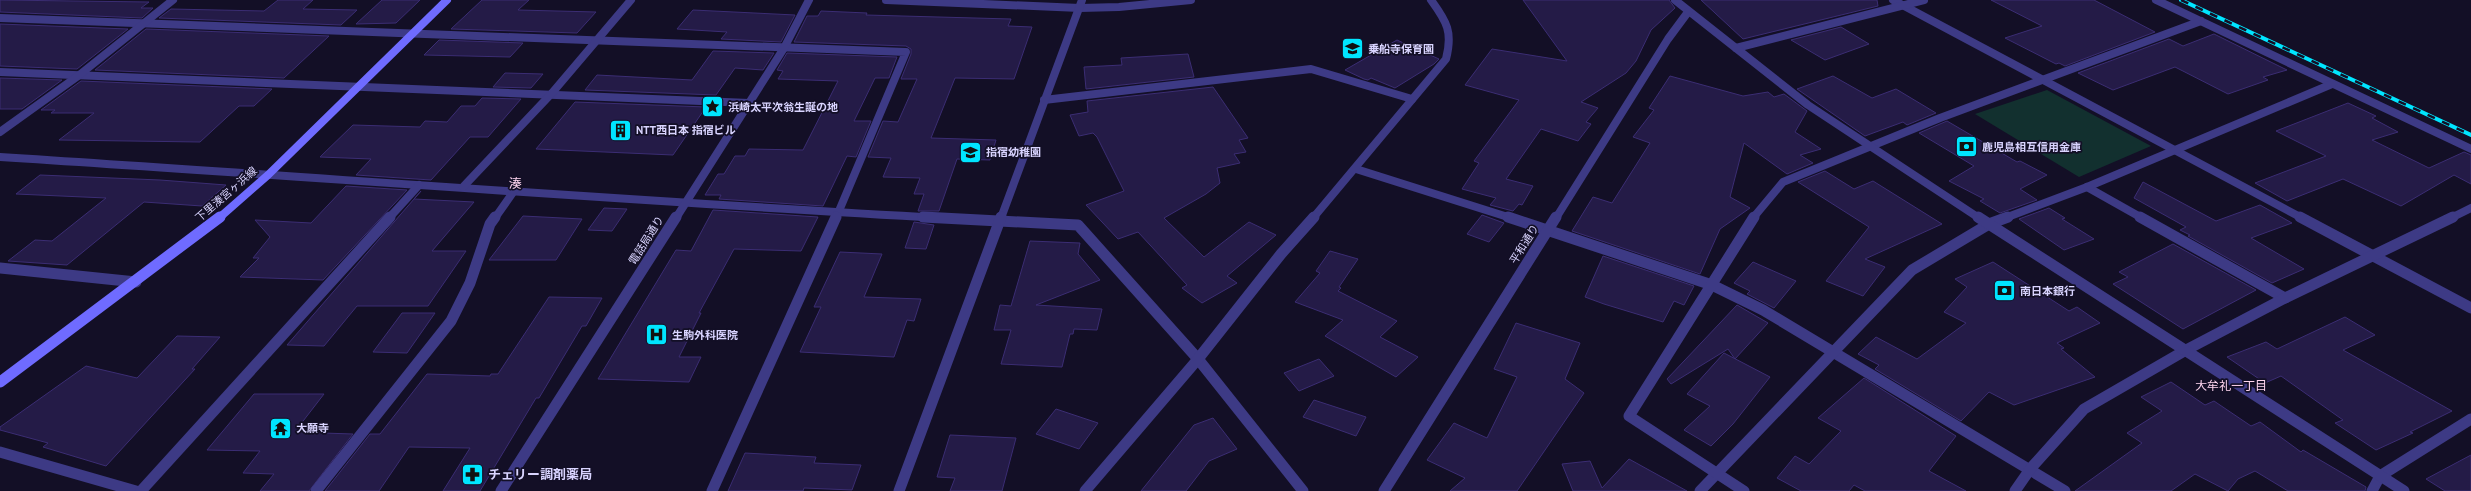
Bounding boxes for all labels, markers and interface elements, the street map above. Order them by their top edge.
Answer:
school or university icon: 乗船寺保育園 [1340,36,1366,62]
place label: 乗船寺保育園 [1368,42,1434,56]
place icon: 浜崎太平次翁生誕の地 [699,94,725,120]
place label: 浜崎太平次翁生誕の地 [728,100,838,114]
building icon: NTT西日本 指宿ビル [608,117,634,143]
place label: NTT西日本 指宿ビル [636,123,736,137]
bank icon: 鹿児島相互信用金庫 [1953,134,1979,160]
school or university icon: 指宿幼稚園 [957,139,983,165]
place label: 鹿児島相互信用金庫 [1982,140,2081,154]
place label: 指宿幼稚園 [986,145,1041,159]
street label: 下里湊宮ヶ浜線 [192,163,260,225]
district label: 湊 [508,175,522,192]
street label: 電話局通り [625,213,667,267]
street label: 平和通り [1506,222,1542,266]
bank icon: 南日本銀行 [1992,278,2018,304]
place label: 南日本銀行 [2020,284,2075,298]
hospital icon: 生駒外科医院 [643,322,669,348]
place label: 生駒外科医院 [672,328,738,342]
district label: 大牟礼一丁目 [2195,378,2267,393]
temple icon: 大願寺 [268,415,294,441]
place label: 大願寺 [296,421,329,435]
pharmacy icon: チェリー調剤薬局 [459,461,485,487]
place label: チェリー調剤薬局 [488,466,592,483]

